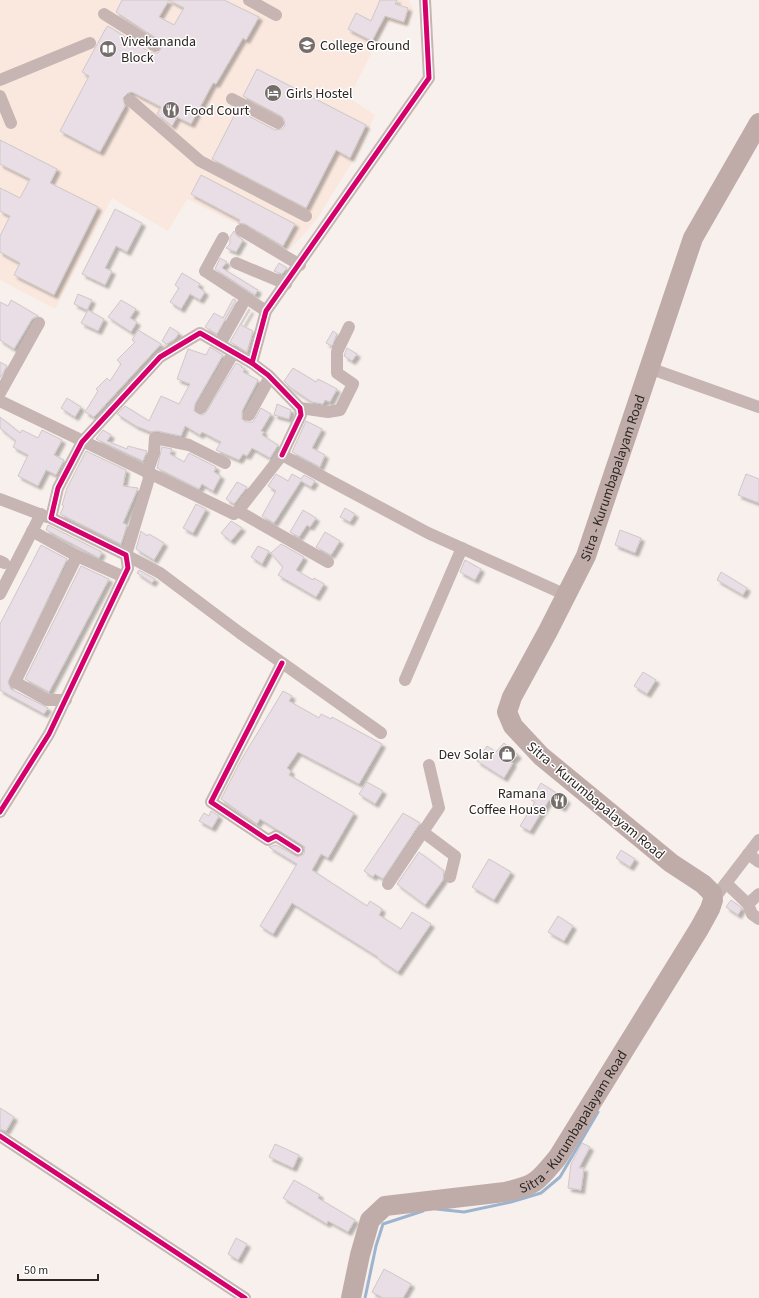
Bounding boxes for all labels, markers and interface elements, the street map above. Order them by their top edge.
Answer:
place label: Vivekananda Block [121,32,196,68]
school or university icon: College Ground [297,35,317,55]
place label: College Ground [320,36,410,56]
library icon: Vivekananda Block [98,39,118,59]
hotel icon: Girls Hostel [263,83,283,103]
place label: Girls Hostel [286,84,353,104]
restaurant icon: Food Court [161,100,181,120]
place label: Food Court [184,101,250,121]
street label: Sitra - Kurumbapalayam Road [576,392,651,565]
street label: Sitra - Kurumbapalayam Road [522,737,669,864]
shop icon: Dev Solar [497,744,517,764]
place label: Dev Solar [438,745,494,765]
place label: Ramana Coffee House [469,784,546,820]
restaurant icon: Ramana Coffee House [549,791,569,811]
street label: Sitra - Kurumbapalayam Road [517,1047,633,1199]
scale bar [18,1256,98,1282]
text: 50 m [24,1262,48,1279]

